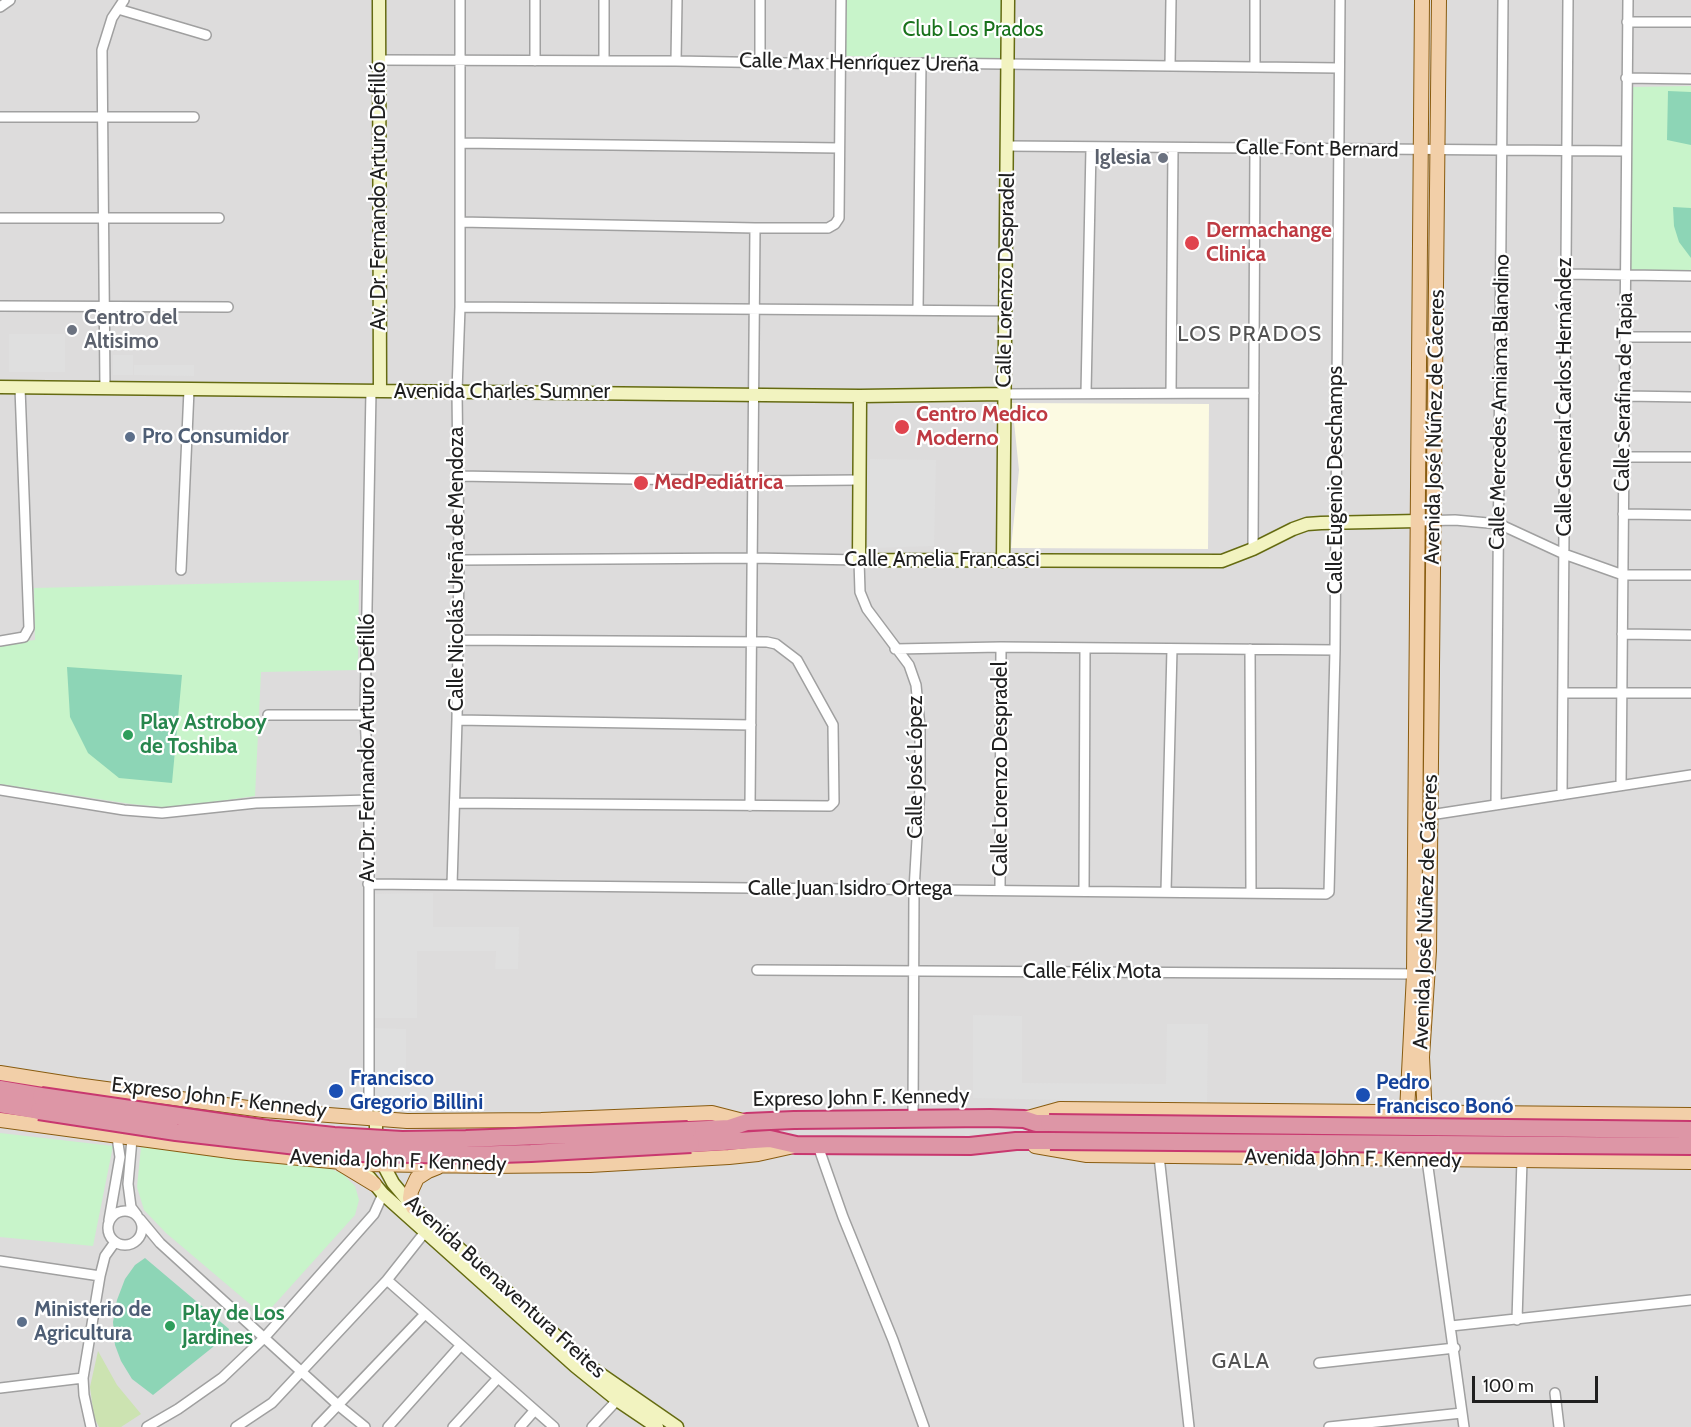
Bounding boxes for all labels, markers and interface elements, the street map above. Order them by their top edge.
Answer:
park label: Club Los Prados [903,17,1043,43]
street label: Calle Max Henríquez Ureña [739,48,979,78]
street label: Av. Dr. Fernando Arturo Defilló [366,61,392,331]
street label: Calle Font Bernard [1235,135,1399,163]
place label: Iglesia [1094,145,1151,171]
marker: Iglesia [1156,151,1170,165]
street label: Calle Lorenzo Despradel [992,172,1020,388]
place label: Dermachange Clinica [1206,218,1332,268]
marker: Dermachange Clinica [1183,234,1201,252]
street label: Calle Mercedes Amiama Blandino [1485,254,1515,550]
street label: Calle General Carlos Hernández [1552,257,1578,537]
street label: Avenida José Núñez de Cáceres [1420,289,1450,565]
street label: Calle Serafina de Tapia [1610,292,1638,492]
place label: Centro del Altisimo [84,305,178,355]
district label: LOS PRADOS [1177,322,1323,348]
marker: Centro del Altisimo [65,323,79,337]
street label: Calle Eugenio Deschamps [1323,366,1349,594]
street label: Avenida Charles Sumner [394,379,610,405]
place label: Centro Medico Moderno [916,402,1048,452]
marker: Centro Medico Moderno [893,418,911,436]
place label: Pro Consumidor [142,424,289,450]
street label: Calle Nicolás Ureña de Mendoza [444,427,470,711]
marker: Pro Consumidor [123,430,137,444]
place label: MedPediátrica [654,470,783,496]
marker: MedPediátrica [632,474,650,492]
street label: Calle Amelia Francasci [844,547,1040,573]
street label: Av. Dr. Fernando Arturo Defilló [355,613,381,883]
street label: Calle Lorenzo Despradel [988,661,1014,877]
street label: Calle José López [903,695,929,839]
place label: Play Astroboy de Toshiba [140,710,267,760]
marker: Play Astroboy de Toshiba [121,728,135,742]
street label: Avenida José Núñez de Cáceres [1409,774,1443,1050]
street label: Calle Juan Isidro Ortega [748,876,952,902]
street label: Calle Félix Mota [1023,959,1161,985]
place label: Francisco Gregorio Billini [350,1066,483,1116]
place label: Pedro Francisco Bonó [1376,1070,1513,1120]
street label: Expreso John F. Kennedy [110,1072,328,1124]
marker: Francisco Gregorio Billini [327,1082,345,1100]
street label: Expreso John F. Kennedy [752,1084,970,1112]
marker: Pedro Francisco Bonó [1354,1086,1372,1104]
street label: Avenida John F. Kennedy [289,1145,507,1177]
street label: Avenida John F. Kennedy [1244,1145,1462,1173]
street label: Avenida Buenaventura Freites [399,1190,611,1384]
place label: Ministerio de Agricultura [34,1297,151,1347]
place label: Play de Los Jardines [182,1301,285,1351]
marker: Ministerio de Agricultura [15,1315,29,1329]
marker: Play de Los Jardines [163,1319,177,1333]
district label: GALA [1212,1349,1270,1375]
scale bar [1475,1364,1601,1402]
text: 100 m [1483,1375,1534,1397]

